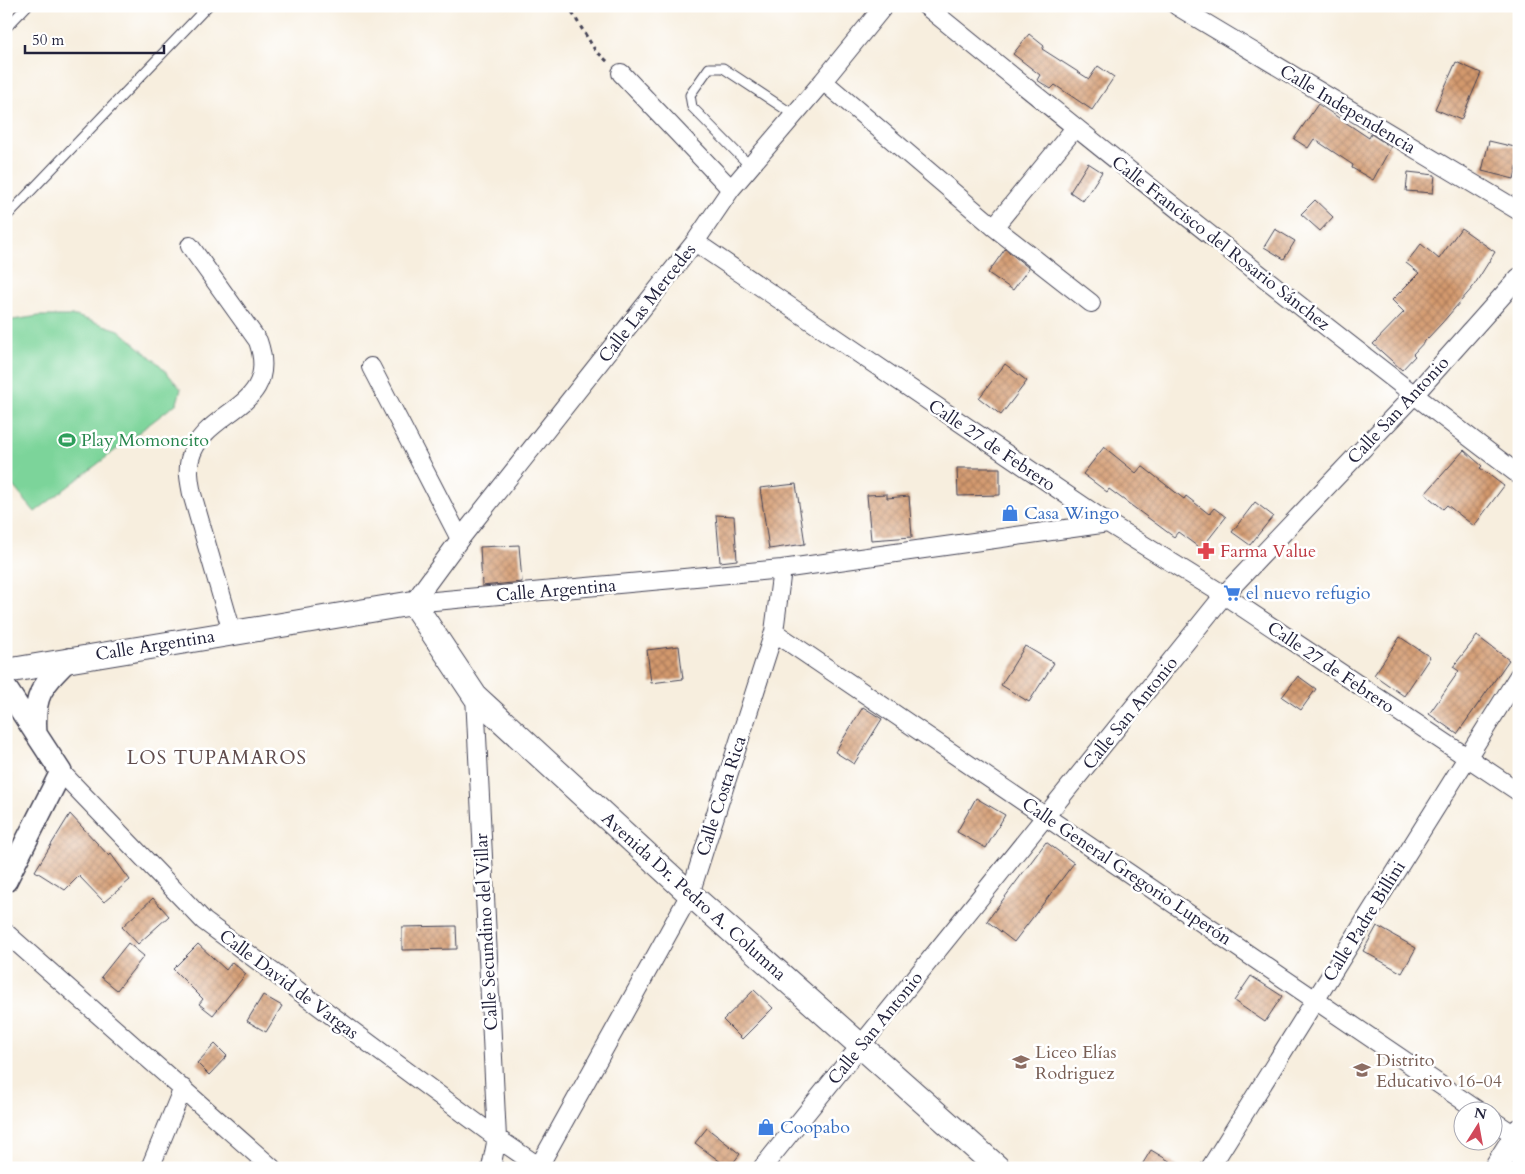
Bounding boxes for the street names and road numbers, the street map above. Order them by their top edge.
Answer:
street label: Calle Independencia [1275,59,1421,160]
street label: Calle Francisco del Rosario Sánchez [1106,150,1335,337]
street label: Calle Las Mercedes [593,238,702,368]
street label: Calle San Antonio [1342,351,1455,470]
street label: Calle 27 de Febrero [923,393,1061,498]
street label: Calle Argentina [495,573,617,608]
street label: Calle 27 de Febrero [1262,615,1400,720]
street label: Calle Argentina [94,624,217,667]
street label: Calle San Antonio [1077,651,1184,775]
street label: Calle Costa Rica [690,733,753,859]
street label: Calle General Gregorio Luperón [1017,792,1237,952]
street label: Avenida Dr. Pedro A. Columna [596,806,792,986]
street label: Calle Secundino del Villar [469,832,504,1031]
street label: Calle Padre Billini [1317,856,1412,986]
street label: Calle David de Vargas [214,924,364,1045]
street label: Calle San Antonio [822,966,929,1090]

